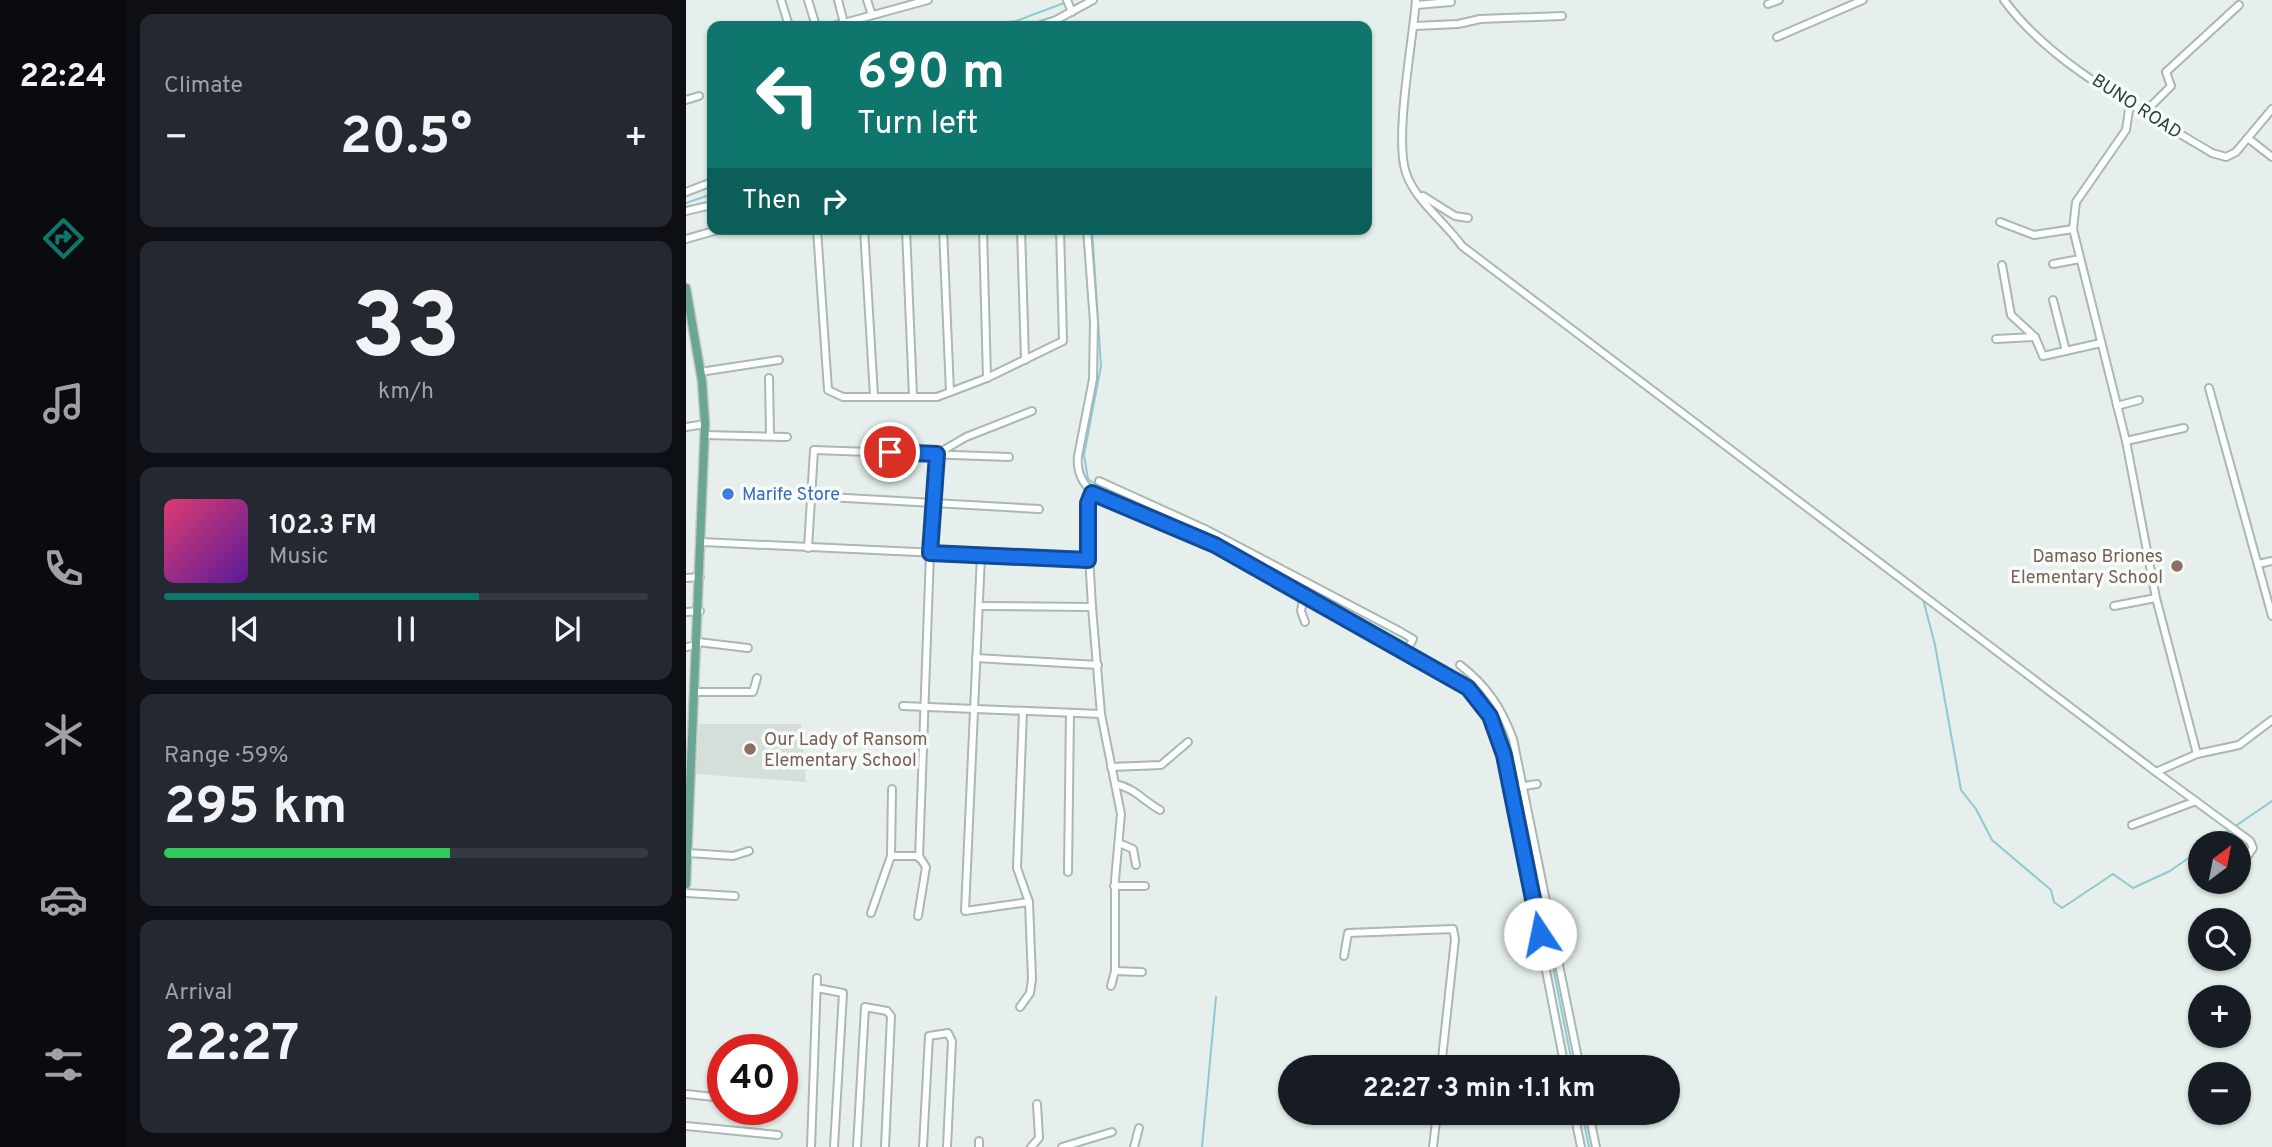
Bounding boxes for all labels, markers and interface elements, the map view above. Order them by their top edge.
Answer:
text: 690 m [857,44,1005,106]
icon: left [742,49,833,140]
text: 22:24 [19,58,107,98]
street label: BUNO ROAD [2087,70,2185,145]
text: Climate [164,72,243,101]
text: Turn left [857,105,978,145]
text: 20.5° [340,106,472,172]
text: − [164,115,189,164]
text: + [623,115,648,164]
icon: right [815,182,853,220]
text: Then [742,185,801,218]
icon: directions [39,214,88,263]
text: 33 [351,275,461,390]
text: km/h [378,378,434,407]
icon: music [39,379,88,428]
pin [860,422,920,482]
icon: arrive [871,433,909,471]
place label: Marife Store [742,484,840,507]
marker: Marife Store [720,486,736,502]
text: 102.3 FM [269,510,377,543]
text: Music [269,543,329,572]
icon: phone [39,544,88,593]
place label: Damaso Briones Elementary School [2010,546,2163,590]
marker: Damaso Briones Elementary School [2169,558,2185,574]
icon: previous [226,610,264,648]
icon: pause [387,610,425,648]
icon: next [548,610,586,648]
icon: climate [39,710,88,759]
place label: Our Lady of Ransom Elementary School [764,729,928,773]
marker: Our Lady of Ransom Elementary School [742,741,758,757]
text: Range · 59% [164,742,289,771]
text: 295 km [164,776,347,842]
north arrow [2188,831,2250,894]
map controls [2188,831,2251,1125]
icon: car [39,875,88,924]
position arrow [1503,897,1577,971]
button: search [2188,908,2251,971]
text: Arrival [164,979,233,1008]
button: + [2188,985,2251,1048]
text: 22:27 [164,1013,299,1079]
speed limit sign: 40 [707,1034,798,1125]
icon: filters [39,1040,88,1089]
button: − [2188,1062,2251,1125]
text: 22:27 · 3 min · 1.1 km [1363,1073,1595,1106]

